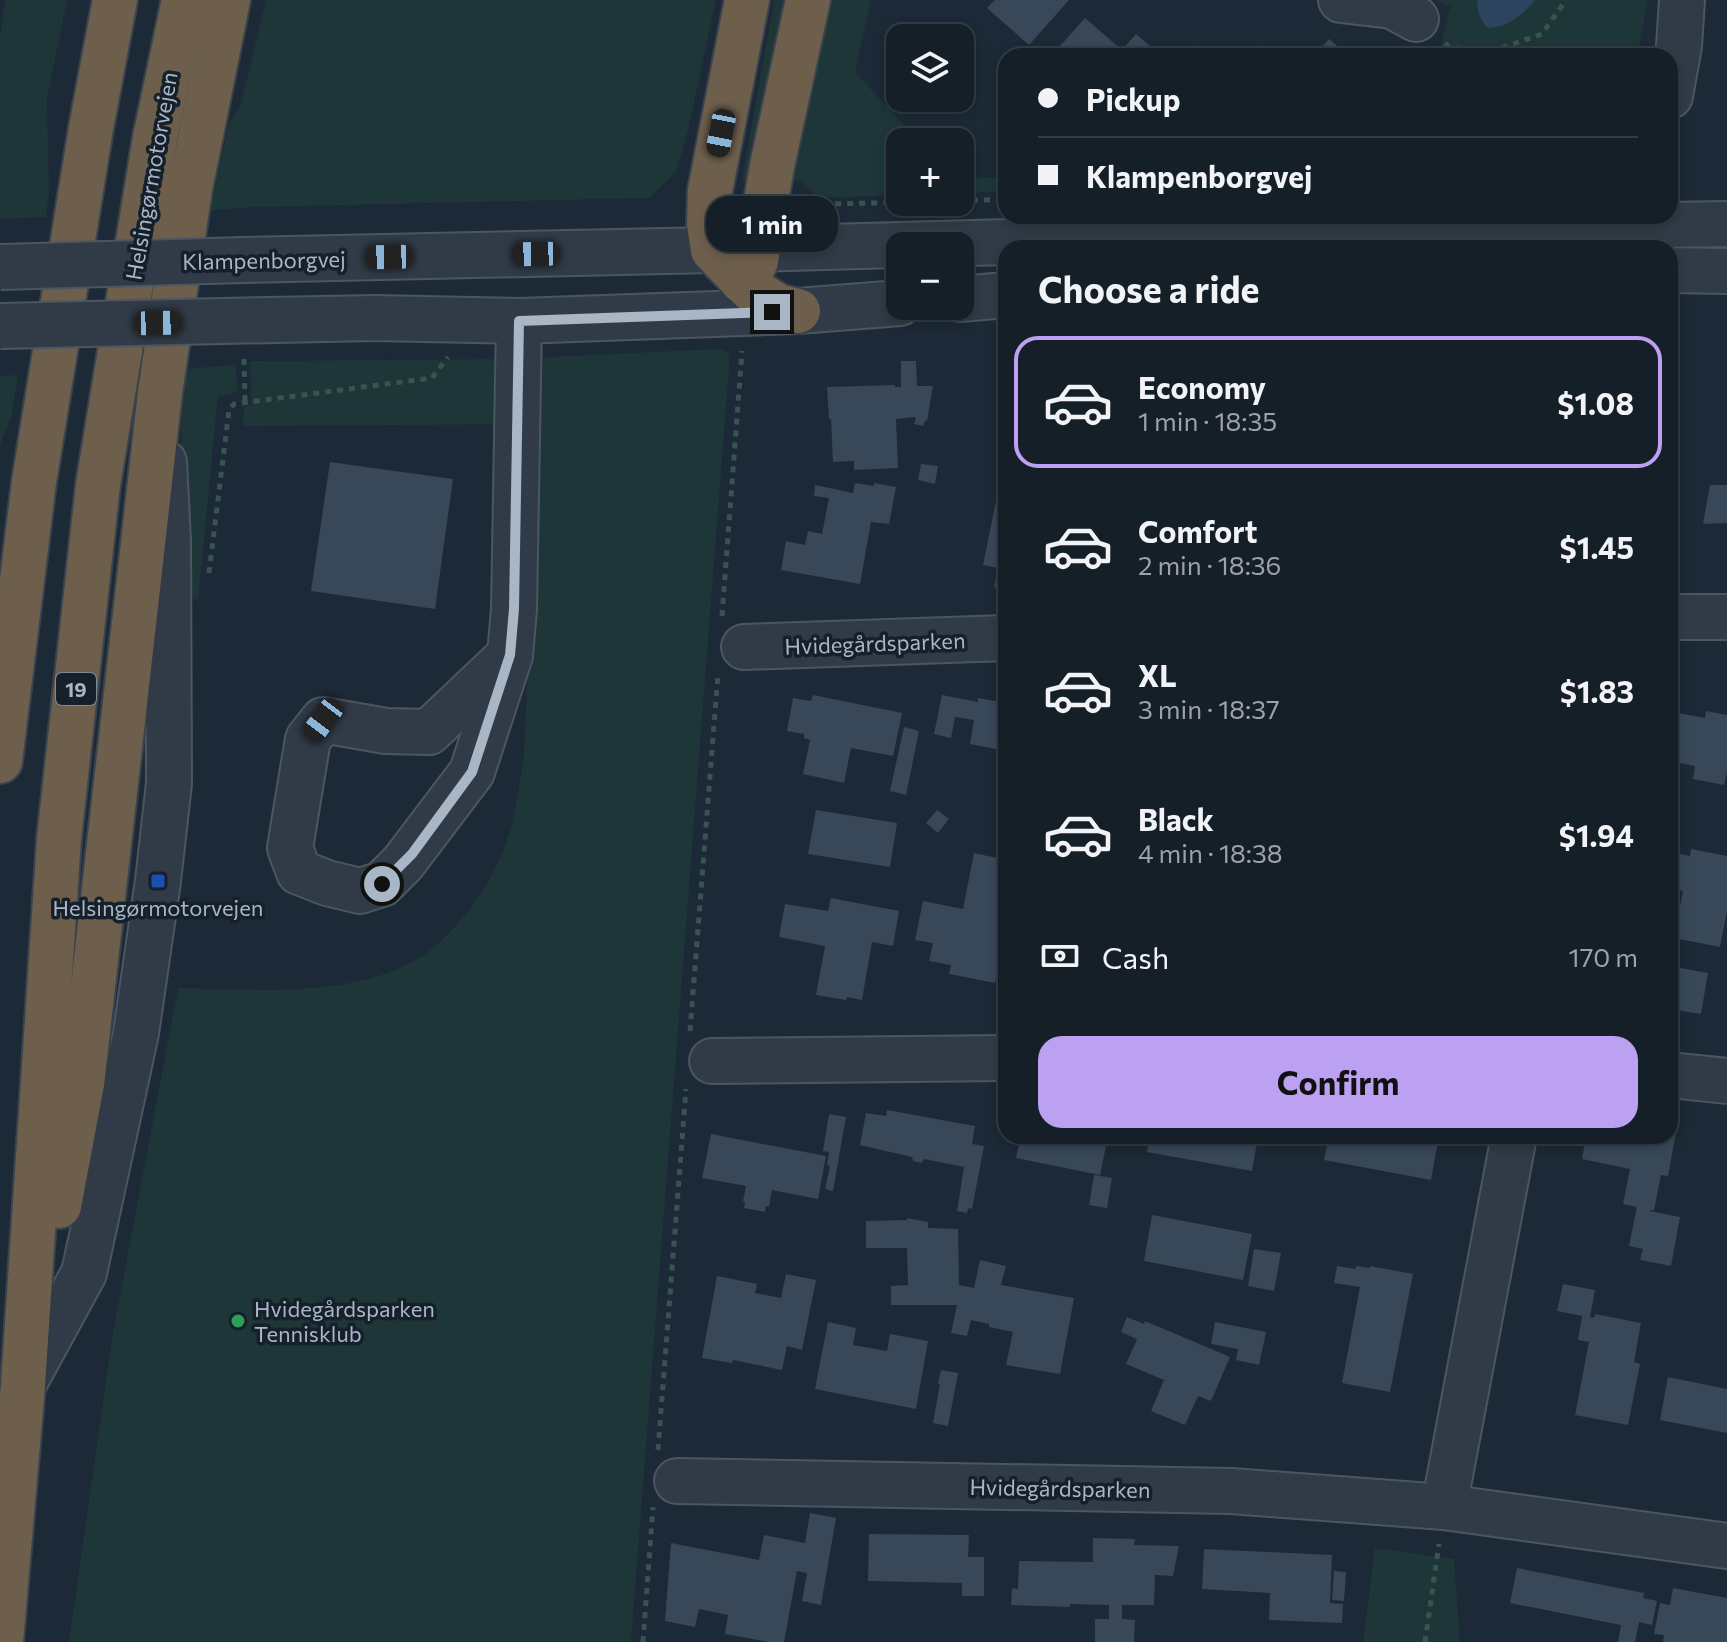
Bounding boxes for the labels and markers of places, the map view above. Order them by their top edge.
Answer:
marker: Helsingørmotorvejen [149,872,167,890]
place label: Helsingørmotorvejen [53,894,263,921]
place label: Hvidegårdsparken Tennisklub [254,1295,435,1347]
marker: Hvidegårdsparken Tennisklub [229,1312,247,1330]

